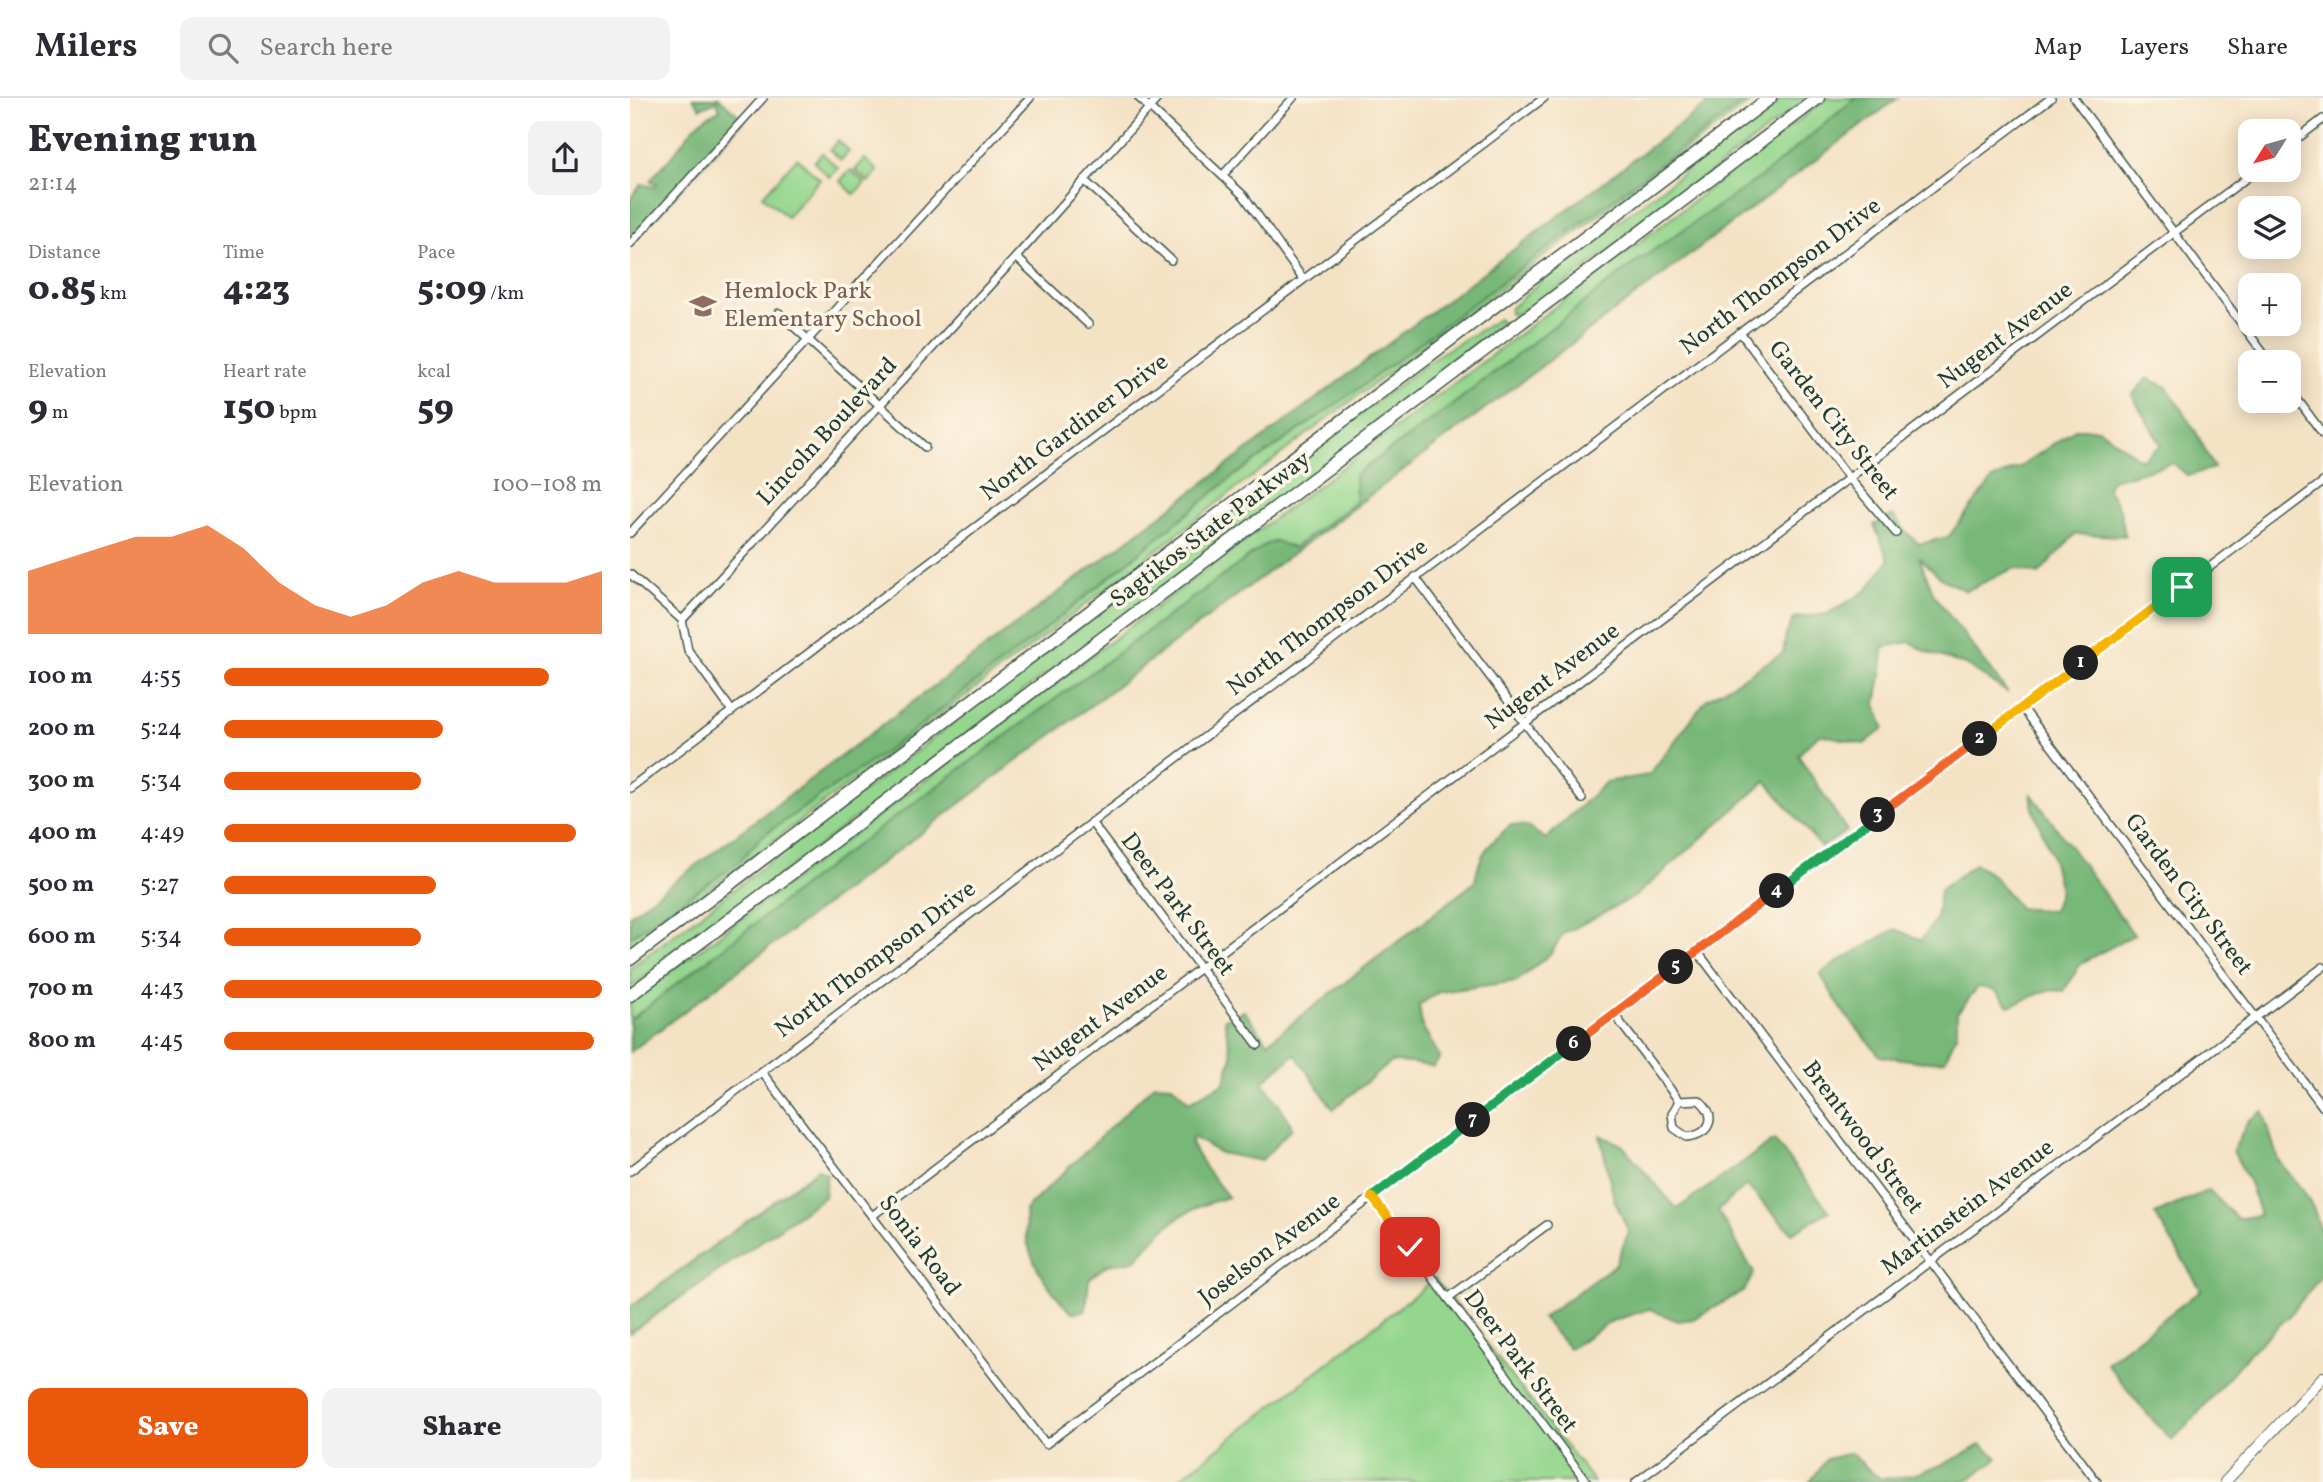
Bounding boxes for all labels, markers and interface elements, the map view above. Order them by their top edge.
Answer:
search box [180,17,670,80]
text: Milers [35,25,138,71]
icon: search [204,29,242,67]
text: Search here [260,30,393,66]
text: Map [2034,31,2082,65]
text: Layers [2120,31,2189,65]
text: Share [2227,31,2288,65]
text: Evening run [28,115,258,168]
north arrow [2238,119,2301,182]
map controls [2238,119,2301,413]
button: share [528,121,602,195]
text: 21:14 [28,168,77,200]
street label: North Thompson Drive [1673,190,1889,364]
button: layers [2238,196,2301,259]
text: Distance [28,240,101,266]
text: Time [223,240,264,266]
text: Pace [417,240,455,266]
text: 0.85 [28,266,96,314]
text: 4:23 [223,266,290,314]
text: 5:09 [417,266,487,314]
button: + [2238,273,2301,336]
street label: Nugent Avenue [1931,274,2081,398]
place label: Hemlock Park Elementary School [724,275,922,337]
text: km [96,281,127,307]
text: /km [487,281,524,307]
school or university icon: Hemlock Park Elementary School [688,291,718,321]
street label: Garden City Street [1760,334,1906,508]
street label: North Gardiner Drive [974,346,1176,510]
street label: Lincoln Boulevard [750,350,906,514]
button: − [2238,350,2301,413]
text: Elevation [28,359,107,385]
text: Heart rate [223,359,307,385]
text: kcal [417,359,451,385]
text: 9 [28,385,48,433]
text: 150 [223,385,275,433]
text: 59 [417,385,454,433]
text: m [48,400,68,426]
text: bpm [275,400,317,426]
street label: Sagtikos State Parkway [1104,443,1318,617]
text: Elevation [28,469,124,501]
text: 100–108 m [492,469,602,501]
street label: North Thompson Drive [1220,531,1436,705]
pin [2152,557,2212,617]
icon: arrive [2163,568,2201,606]
street label: Nugent Avenue [1478,615,1628,739]
pin: 1 [2064,646,2098,680]
text: 1 [2077,649,2084,675]
text: 100 m [28,661,93,693]
text: 4:55 [140,661,181,693]
text: 200 m [28,713,95,745]
text: 5:24 [140,713,182,745]
pin: 2 [1962,722,1998,756]
text: 2 [1975,725,1984,751]
text: 300 m [28,765,95,797]
text: 5:34 [140,765,182,797]
pin: 3 [1860,798,1896,832]
text: 3 [1873,801,1882,827]
street label: Garden City Street [2116,807,2260,983]
text: 400 m [28,817,97,849]
text: 4:49 [140,817,184,849]
street label: Deer Park Street [1112,826,1242,984]
text: 500 m [28,869,94,901]
text: 5:27 [140,869,179,901]
street label: North Thompson Drive [768,873,984,1047]
pin: 4 [1760,874,1794,908]
text: 4 [1771,877,1782,903]
text: 600 m [28,921,96,953]
text: 5:34 [140,921,182,953]
pin: 5 [1658,950,1694,984]
text: 5 [1671,953,1680,979]
street label: Nugent Avenue [1026,957,1176,1081]
text: 700 m [28,973,94,1005]
text: 4:43 [140,973,184,1005]
text: 800 m [28,1025,96,1057]
text: 4:45 [140,1025,183,1057]
pin: 6 [1556,1026,1592,1062]
text: 6 [1568,1030,1579,1056]
street label: Brentwood Street [1793,1054,1931,1222]
pin: 7 [1456,1102,1490,1138]
text: 7 [1468,1106,1477,1132]
street label: Martinstein Avenue [1874,1132,2062,1284]
street label: Joselson Avenue [1192,1185,1348,1315]
street label: Sonia Road [870,1188,968,1304]
pin [1380,1217,1440,1277]
icon: check [1391,1228,1429,1266]
street label: Deer Park Street [1455,1283,1585,1441]
button: Save [28,1388,308,1468]
button: Share [322,1388,602,1468]

